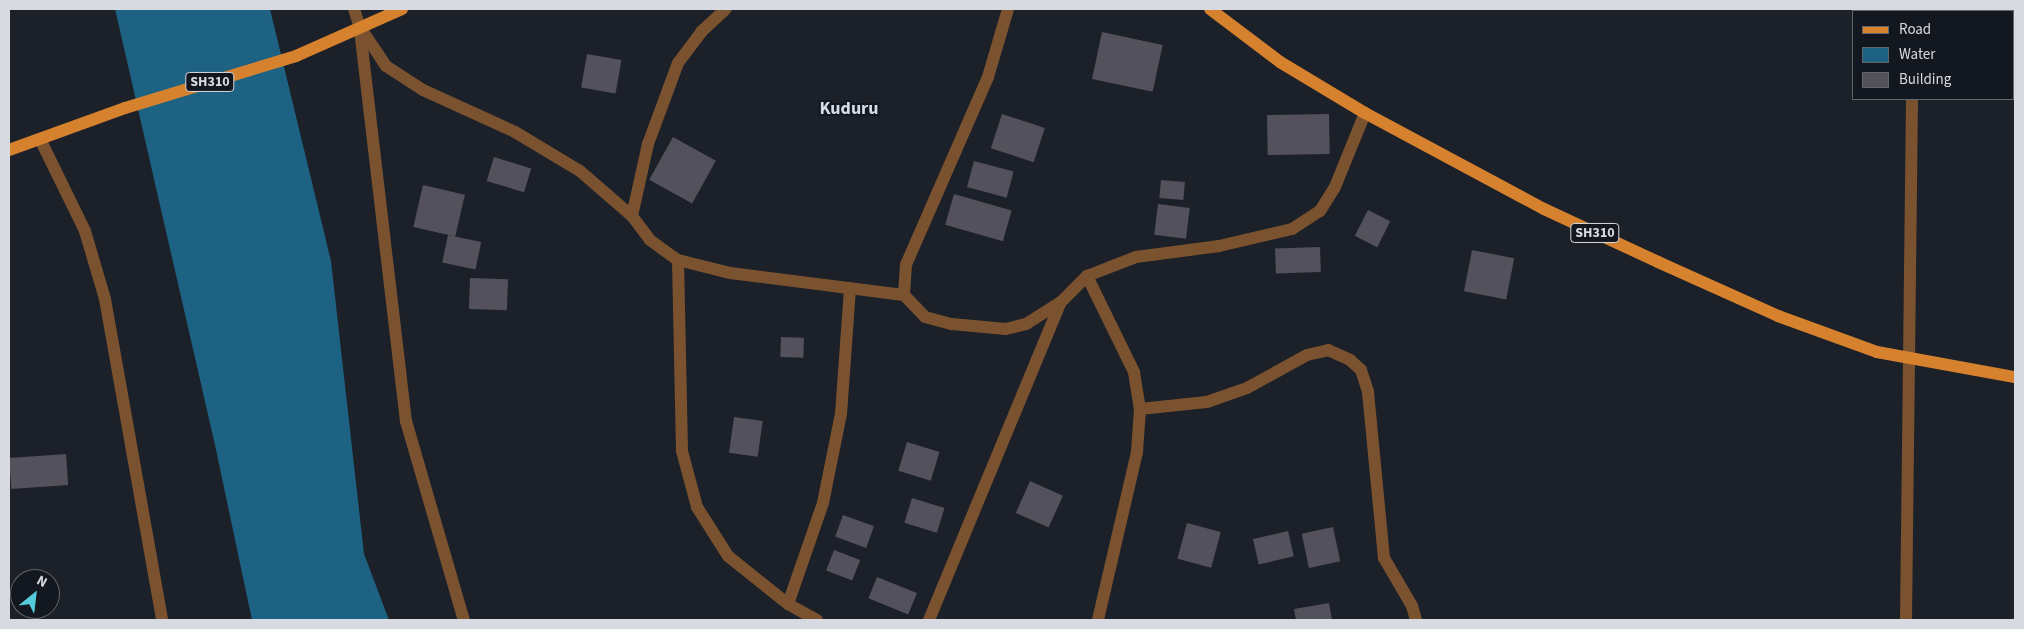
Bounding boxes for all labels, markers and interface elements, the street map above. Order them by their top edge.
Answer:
legend [1852,10,2014,100]
text: Road [1899,19,1931,40]
text: Water [1899,44,1935,65]
text: Building [1899,69,1951,90]
road number: SH310 [185,70,235,94]
district label: Kuduru [819,98,879,120]
road number: SH310 [1570,222,1620,244]
north arrow [10,569,60,619]
text: N [33,571,51,593]

